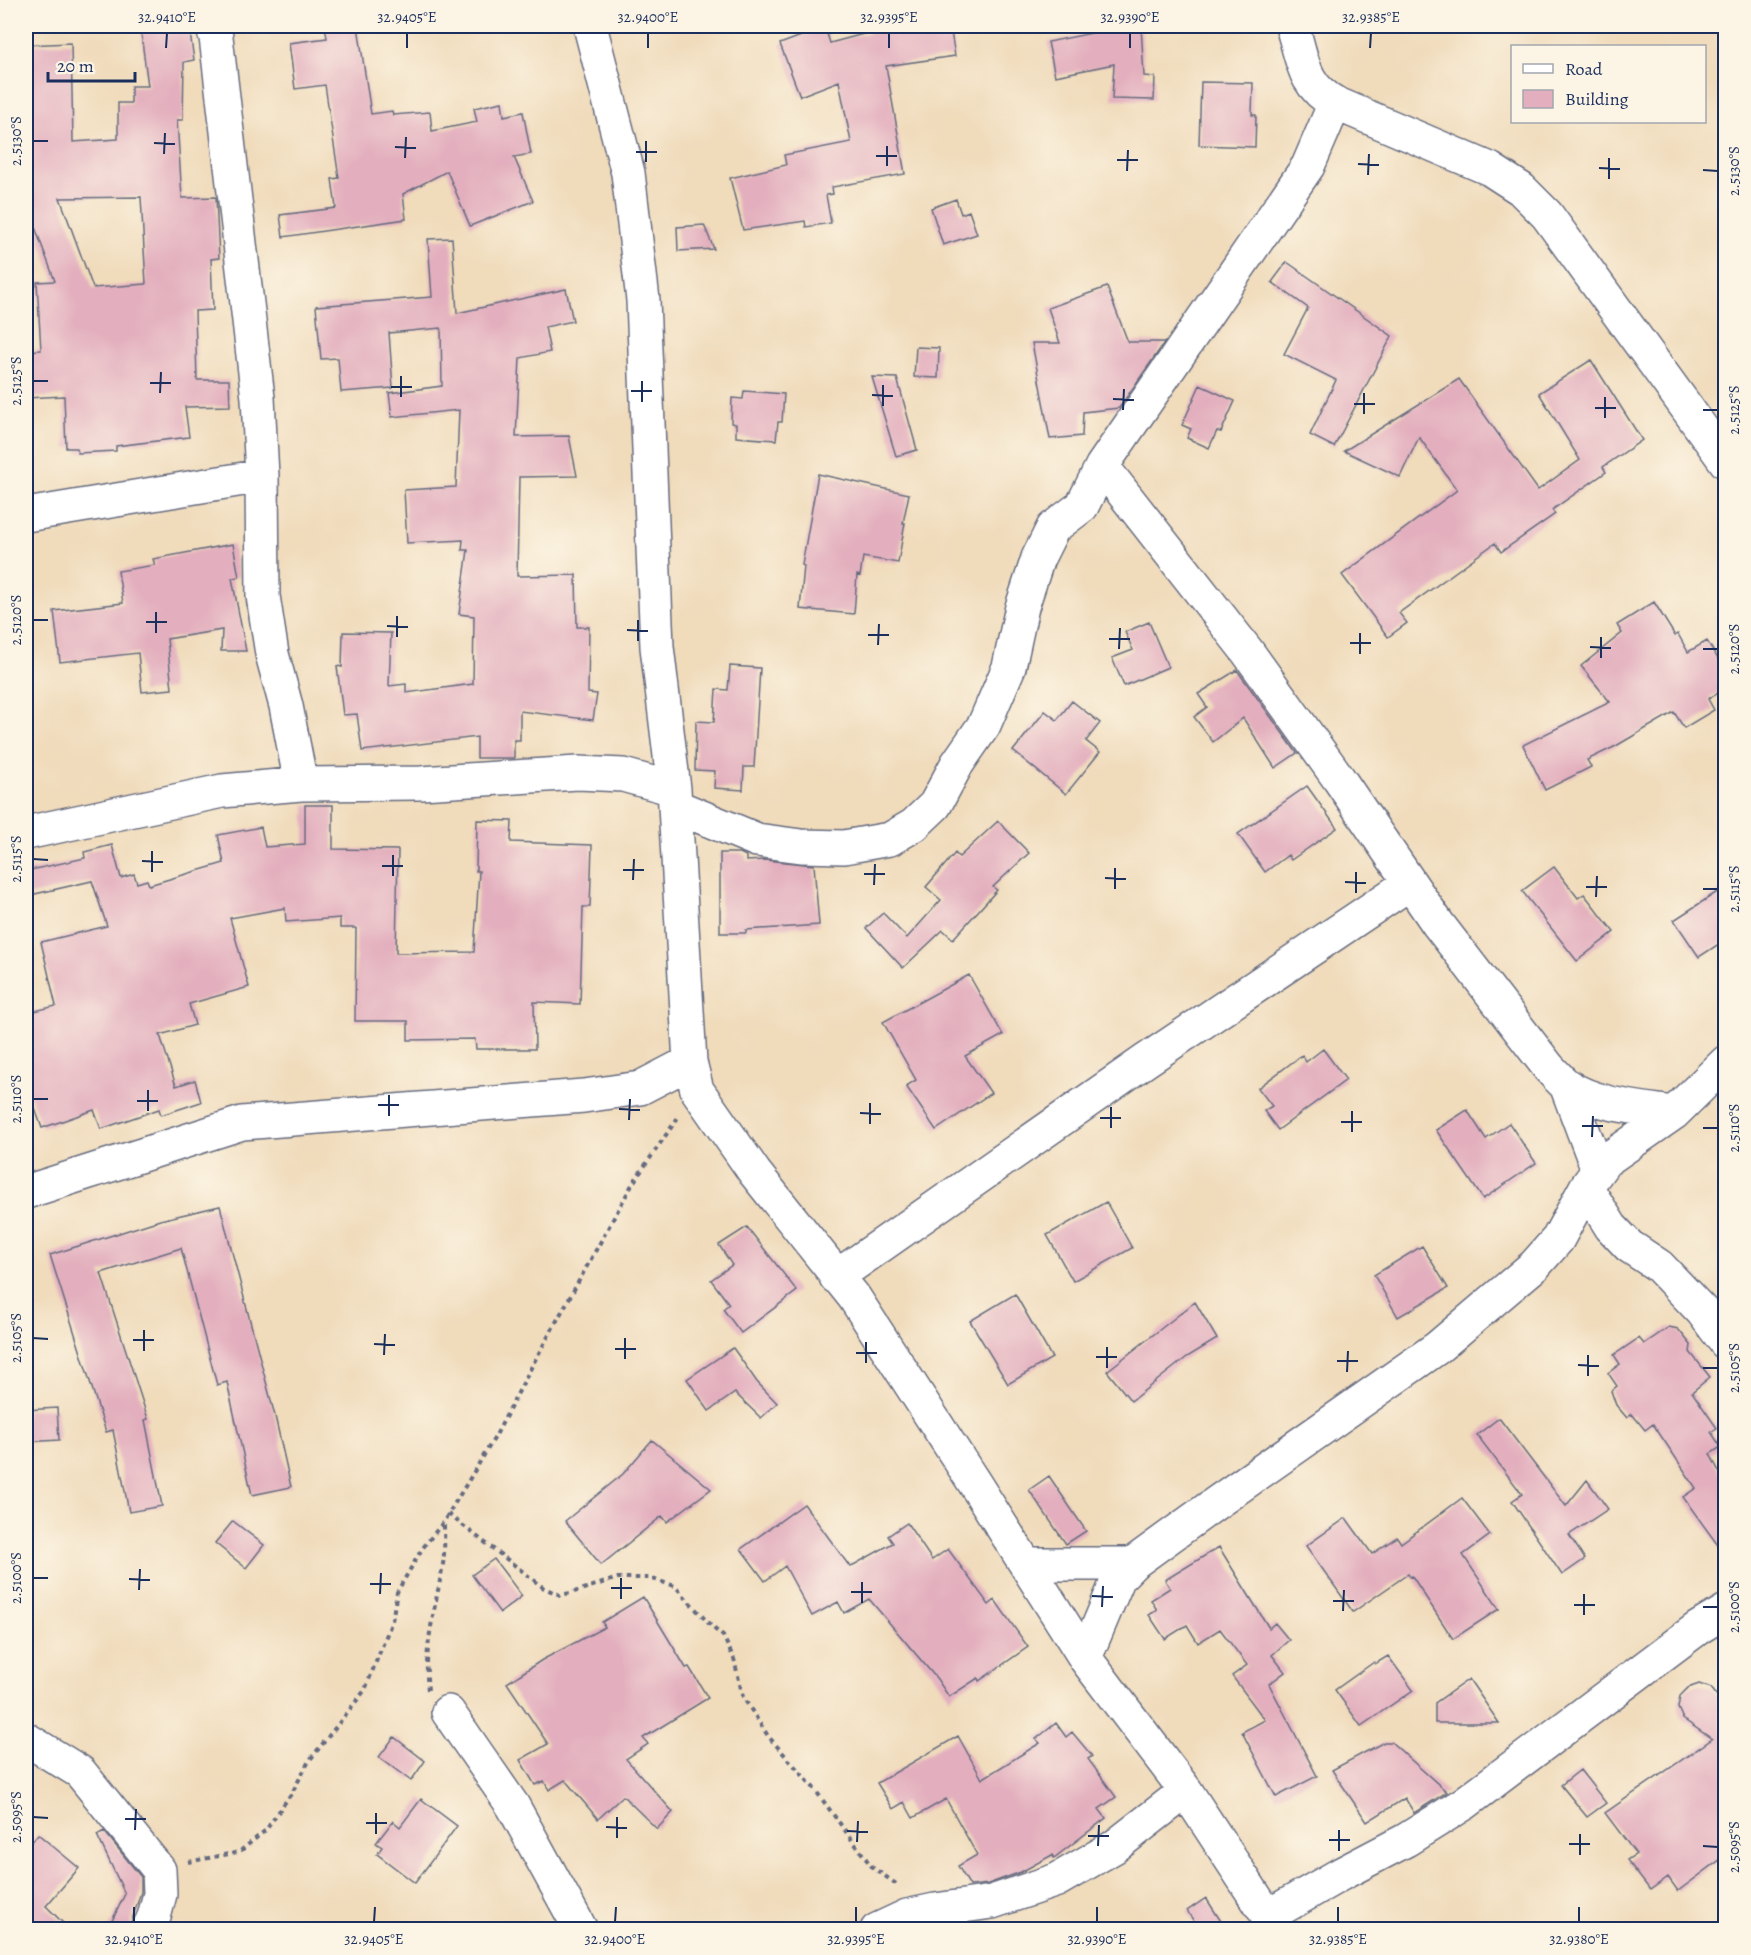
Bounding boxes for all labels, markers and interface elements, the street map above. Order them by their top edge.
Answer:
text: 32.9410°E [138,7,196,27]
text: 32.9405°E [377,7,437,27]
text: 32.9400°E [618,7,678,27]
text: 32.9395°E [860,7,918,27]
text: 32.9390°E [1100,7,1160,27]
text: 32.9385°E [1342,7,1400,27]
scale bar [48,45,135,83]
legend [1511,45,1706,123]
text: 20 m [57,54,94,78]
text: Road [1565,57,1603,81]
text: Building [1565,87,1629,111]
text: 2.5130°S [6,116,26,166]
text: 2.5130°S [1724,146,1744,196]
text: 2.5125°S [6,356,26,406]
text: 2.5125°S [1724,385,1744,435]
text: 2.5120°S [6,595,26,645]
text: 2.5120°S [1724,624,1744,674]
text: 2.5115°S [6,835,26,883]
text: 2.5115°S [1724,865,1744,913]
text: 2.5110°S [6,1075,26,1123]
text: 2.5110°S [1724,1104,1744,1152]
text: 2.5105°S [6,1313,26,1363]
text: 2.5105°S [1724,1343,1744,1393]
text: 2.5100°S [6,1552,26,1604]
text: 2.5100°S [1724,1581,1744,1633]
text: 2.5095°S [6,1791,26,1843]
text: 2.5095°S [1724,1821,1744,1873]
text: 32.9410°E [105,1929,163,1949]
text: 32.9405°E [344,1929,404,1949]
text: 32.9400°E [585,1929,645,1949]
text: 32.9395°E [827,1929,885,1949]
text: 32.9390°E [1067,1929,1127,1949]
text: 32.9385°E [1309,1929,1367,1949]
text: 32.9380°E [1549,1929,1609,1949]

